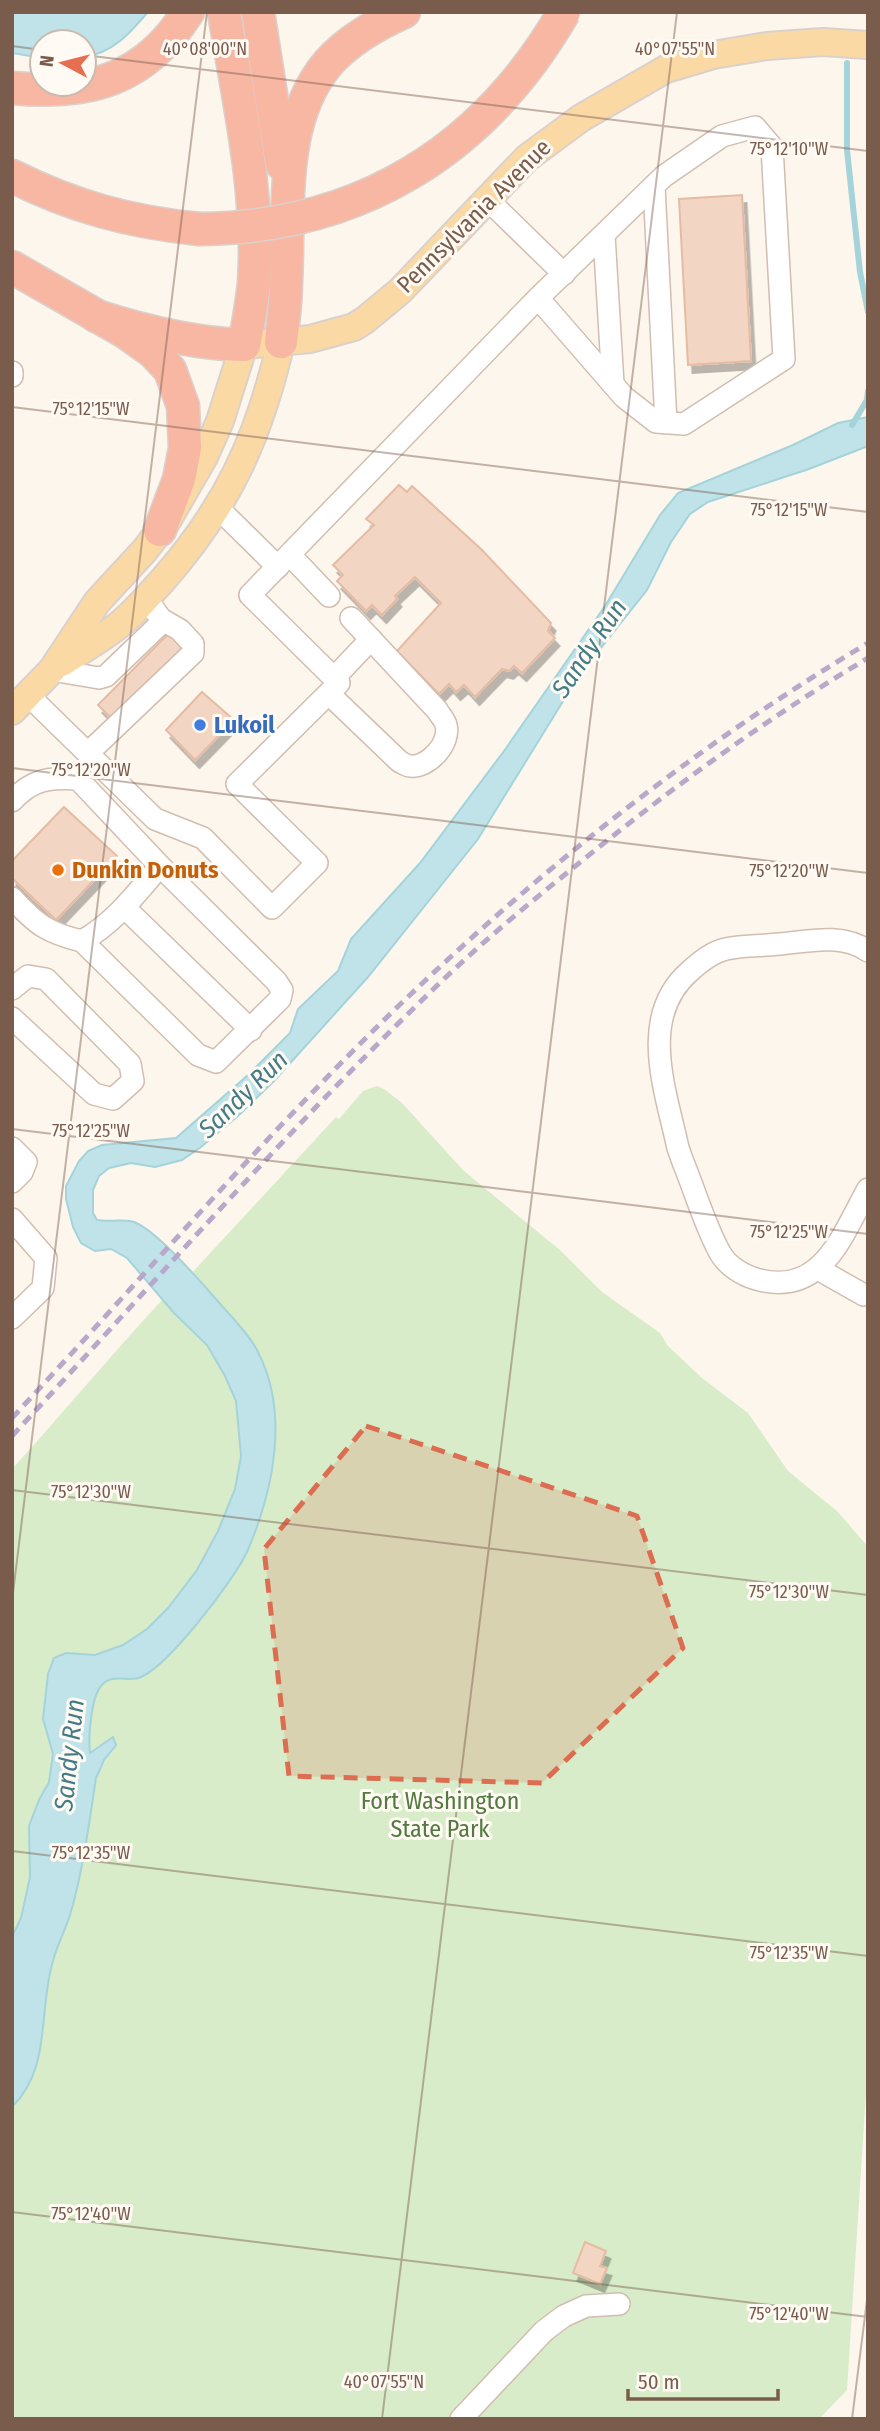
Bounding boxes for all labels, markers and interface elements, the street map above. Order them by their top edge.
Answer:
north arrow [28,28,98,98]
text: 40°08'00"N [163,38,247,60]
text: 40°07'55"N [635,38,715,60]
text: N [35,54,59,68]
street label: Pennsylvania Avenue [391,133,557,299]
text: 75°12'10"W [750,138,829,160]
text: 75°12'15"W [52,398,130,420]
text: 75°12'15"W [750,499,828,521]
water label: Sandy Run [545,593,634,704]
place label: Lukoil [214,711,275,739]
marker: Lukoil [192,717,208,733]
text: 75°12'20"W [51,759,131,781]
place label: Dunkin Donuts [72,856,219,884]
text: 75°12'20"W [749,860,829,882]
marker: Dunkin Donuts [50,862,66,878]
water label: Sandy Run [191,1044,294,1145]
text: 75°12'25"W [52,1120,131,1142]
text: 75°12'25"W [750,1221,829,1243]
text: 75°12'30"W [51,1481,131,1503]
text: 75°12'30"W [749,1581,829,1603]
water label: Sandy Run [48,1698,91,1814]
park label: Fort Washington State Park [361,1787,519,1843]
text: 75°12'35"W [52,1842,131,1864]
text: 75°12'35"W [750,1942,829,1964]
text: 75°12'40"W [51,2203,131,2225]
text: 75°12'40"W [749,2303,829,2325]
scale bar [628,2358,778,2402]
text: 50 m [638,2369,680,2395]
text: 40°07'55"N [344,2371,424,2393]

